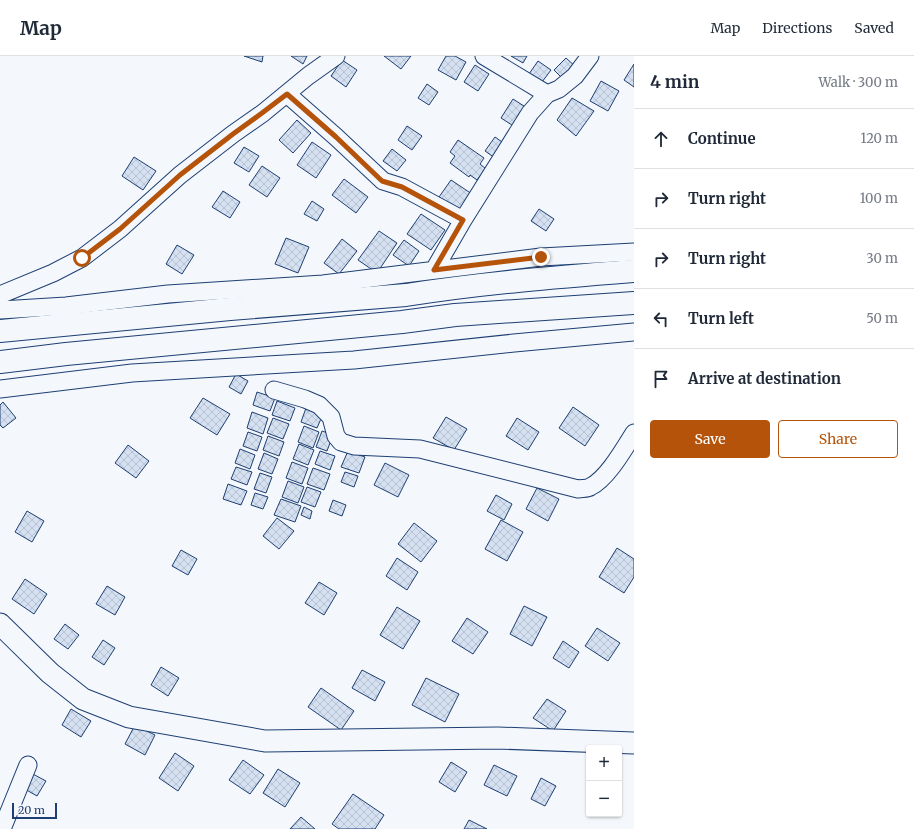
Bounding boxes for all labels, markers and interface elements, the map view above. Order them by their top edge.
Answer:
text: Map [20,16,62,40]
text: Map [710,19,740,37]
text: Directions [762,19,832,37]
text: Saved [854,19,894,37]
text: 4 min [650,71,699,93]
text: Walk · 300 m [818,74,898,91]
icon: ahead [650,128,672,150]
text: Continue [688,129,756,148]
text: 120 m [860,130,898,147]
icon: right [650,188,672,210]
text: Turn right [688,189,766,208]
text: 100 m [860,190,898,207]
route end [532,248,550,266]
icon: right [650,248,672,270]
route start [73,249,91,267]
text: Turn right [688,249,766,268]
text: 30 m [866,250,898,267]
icon: left [650,308,672,330]
text: Turn left [688,309,754,328]
text: 50 m [866,310,898,327]
icon: arrive [650,368,672,390]
text: Arrive at destination [688,369,841,388]
button: Save [650,420,770,458]
button: Share [778,420,898,458]
map controls [586,745,622,817]
button: + [586,745,622,781]
button: − [586,781,622,817]
scale bar [12,801,57,820]
text: 20 m [18,803,45,817]

